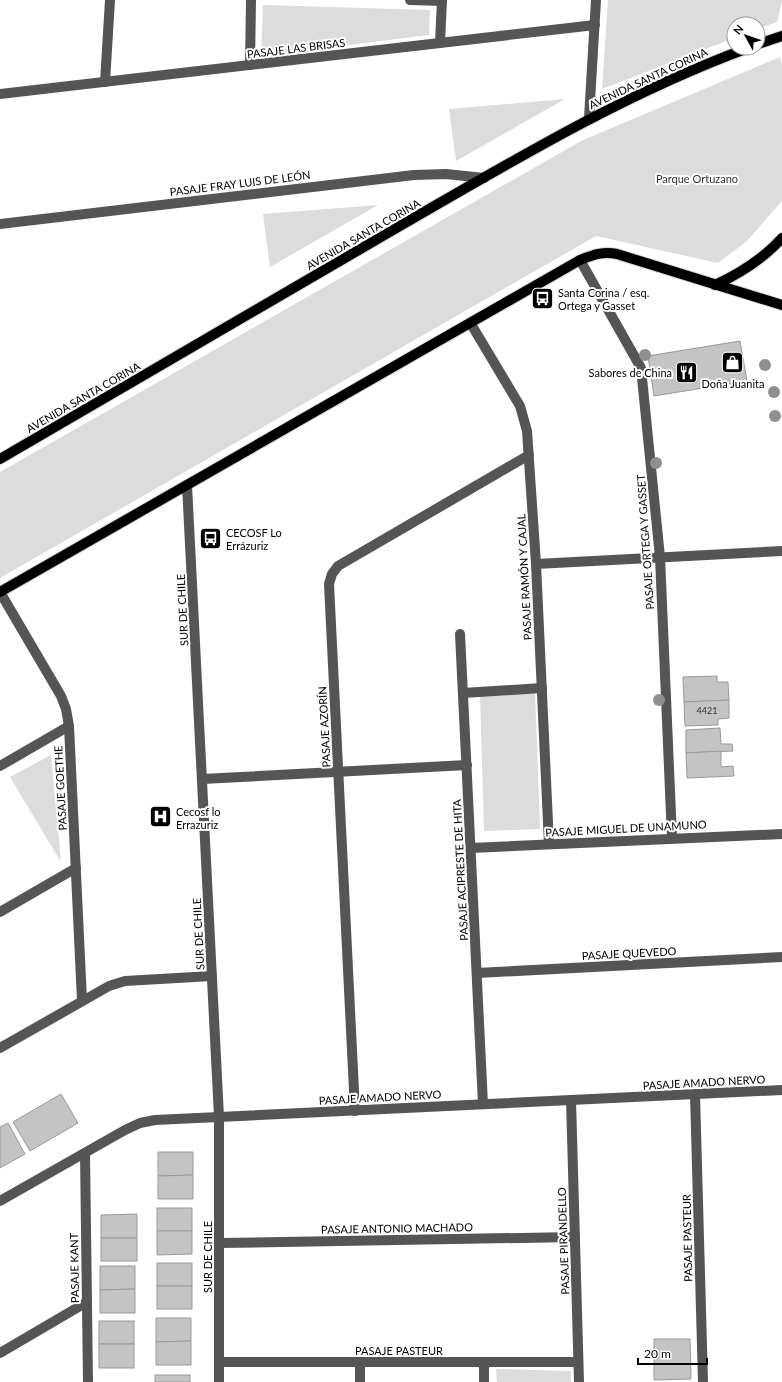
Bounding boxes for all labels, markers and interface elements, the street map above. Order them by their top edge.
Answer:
north arrow [726,16,766,56]
text: N [730,22,746,37]
street label: PASAJE LAS BRISAS [246,36,346,60]
street label: AVENIDA SANTA CORINA [587,45,710,111]
street label: PASAJE FRAY LUIS DE LEÓN [169,168,311,198]
park label: Parque Ortuzano [656,172,738,185]
street label: AVENIDA SANTA CORINA [304,196,423,272]
bus stop icon: Santa Corina / esq. Ortega y Gasset [530,285,556,311]
place label: Santa Corina / esq. Ortega y Gasset [558,286,649,312]
shop icon: Doña Juanita [720,350,746,376]
street label: AVENIDA SANTA CORINA [24,359,143,435]
restaurant icon: Sabores de China [674,359,700,385]
place label: Sabores de China [589,366,672,379]
place label: Doña Juanita [702,377,764,390]
street label: PASAJE ORTEGA Y GASSET [634,473,656,610]
street label: PASAJE RAMÓN Y CAJAL [514,513,534,640]
bus stop icon: CECOSF Lo Errázuriz [197,525,223,551]
place label: CECOSF Lo Errázuriz [226,526,282,552]
street label: SUR DE CHILE [174,574,190,646]
street label: PASAJE AZORÍN [315,686,333,768]
house number: 4421 [697,705,717,716]
street label: PASAJE GOETHE [51,745,69,831]
street label: PASAJE ACIPRESTE DE HITA [450,798,470,941]
hospital icon: Cecosf lo Errazuriz [147,804,173,830]
place label: Cecosf lo Errazuriz [176,805,221,831]
street label: PASAJE MIGUEL DE UNAMUNO [545,817,707,839]
street label: SUR DE CHILE [190,898,206,970]
street label: PASAJE QUEVEDO [581,944,677,962]
street label: PASAJE AMADO NERVO [642,1072,766,1092]
street label: PASAJE AMADO NERVO [318,1087,442,1107]
street label: PASAJE PIRANDELLO [555,1187,571,1295]
street label: PASAJE PASTEUR [680,1194,694,1282]
street label: PASAJE ANTONIO MACHADO [321,1220,473,1236]
street label: SUR DE CHILE [201,1221,214,1293]
street label: PASAJE KANT [67,1232,81,1303]
scale bar [638,1340,707,1366]
street label: PASAJE PASTEUR [355,1344,443,1357]
text: 20 m [644,1346,671,1361]

